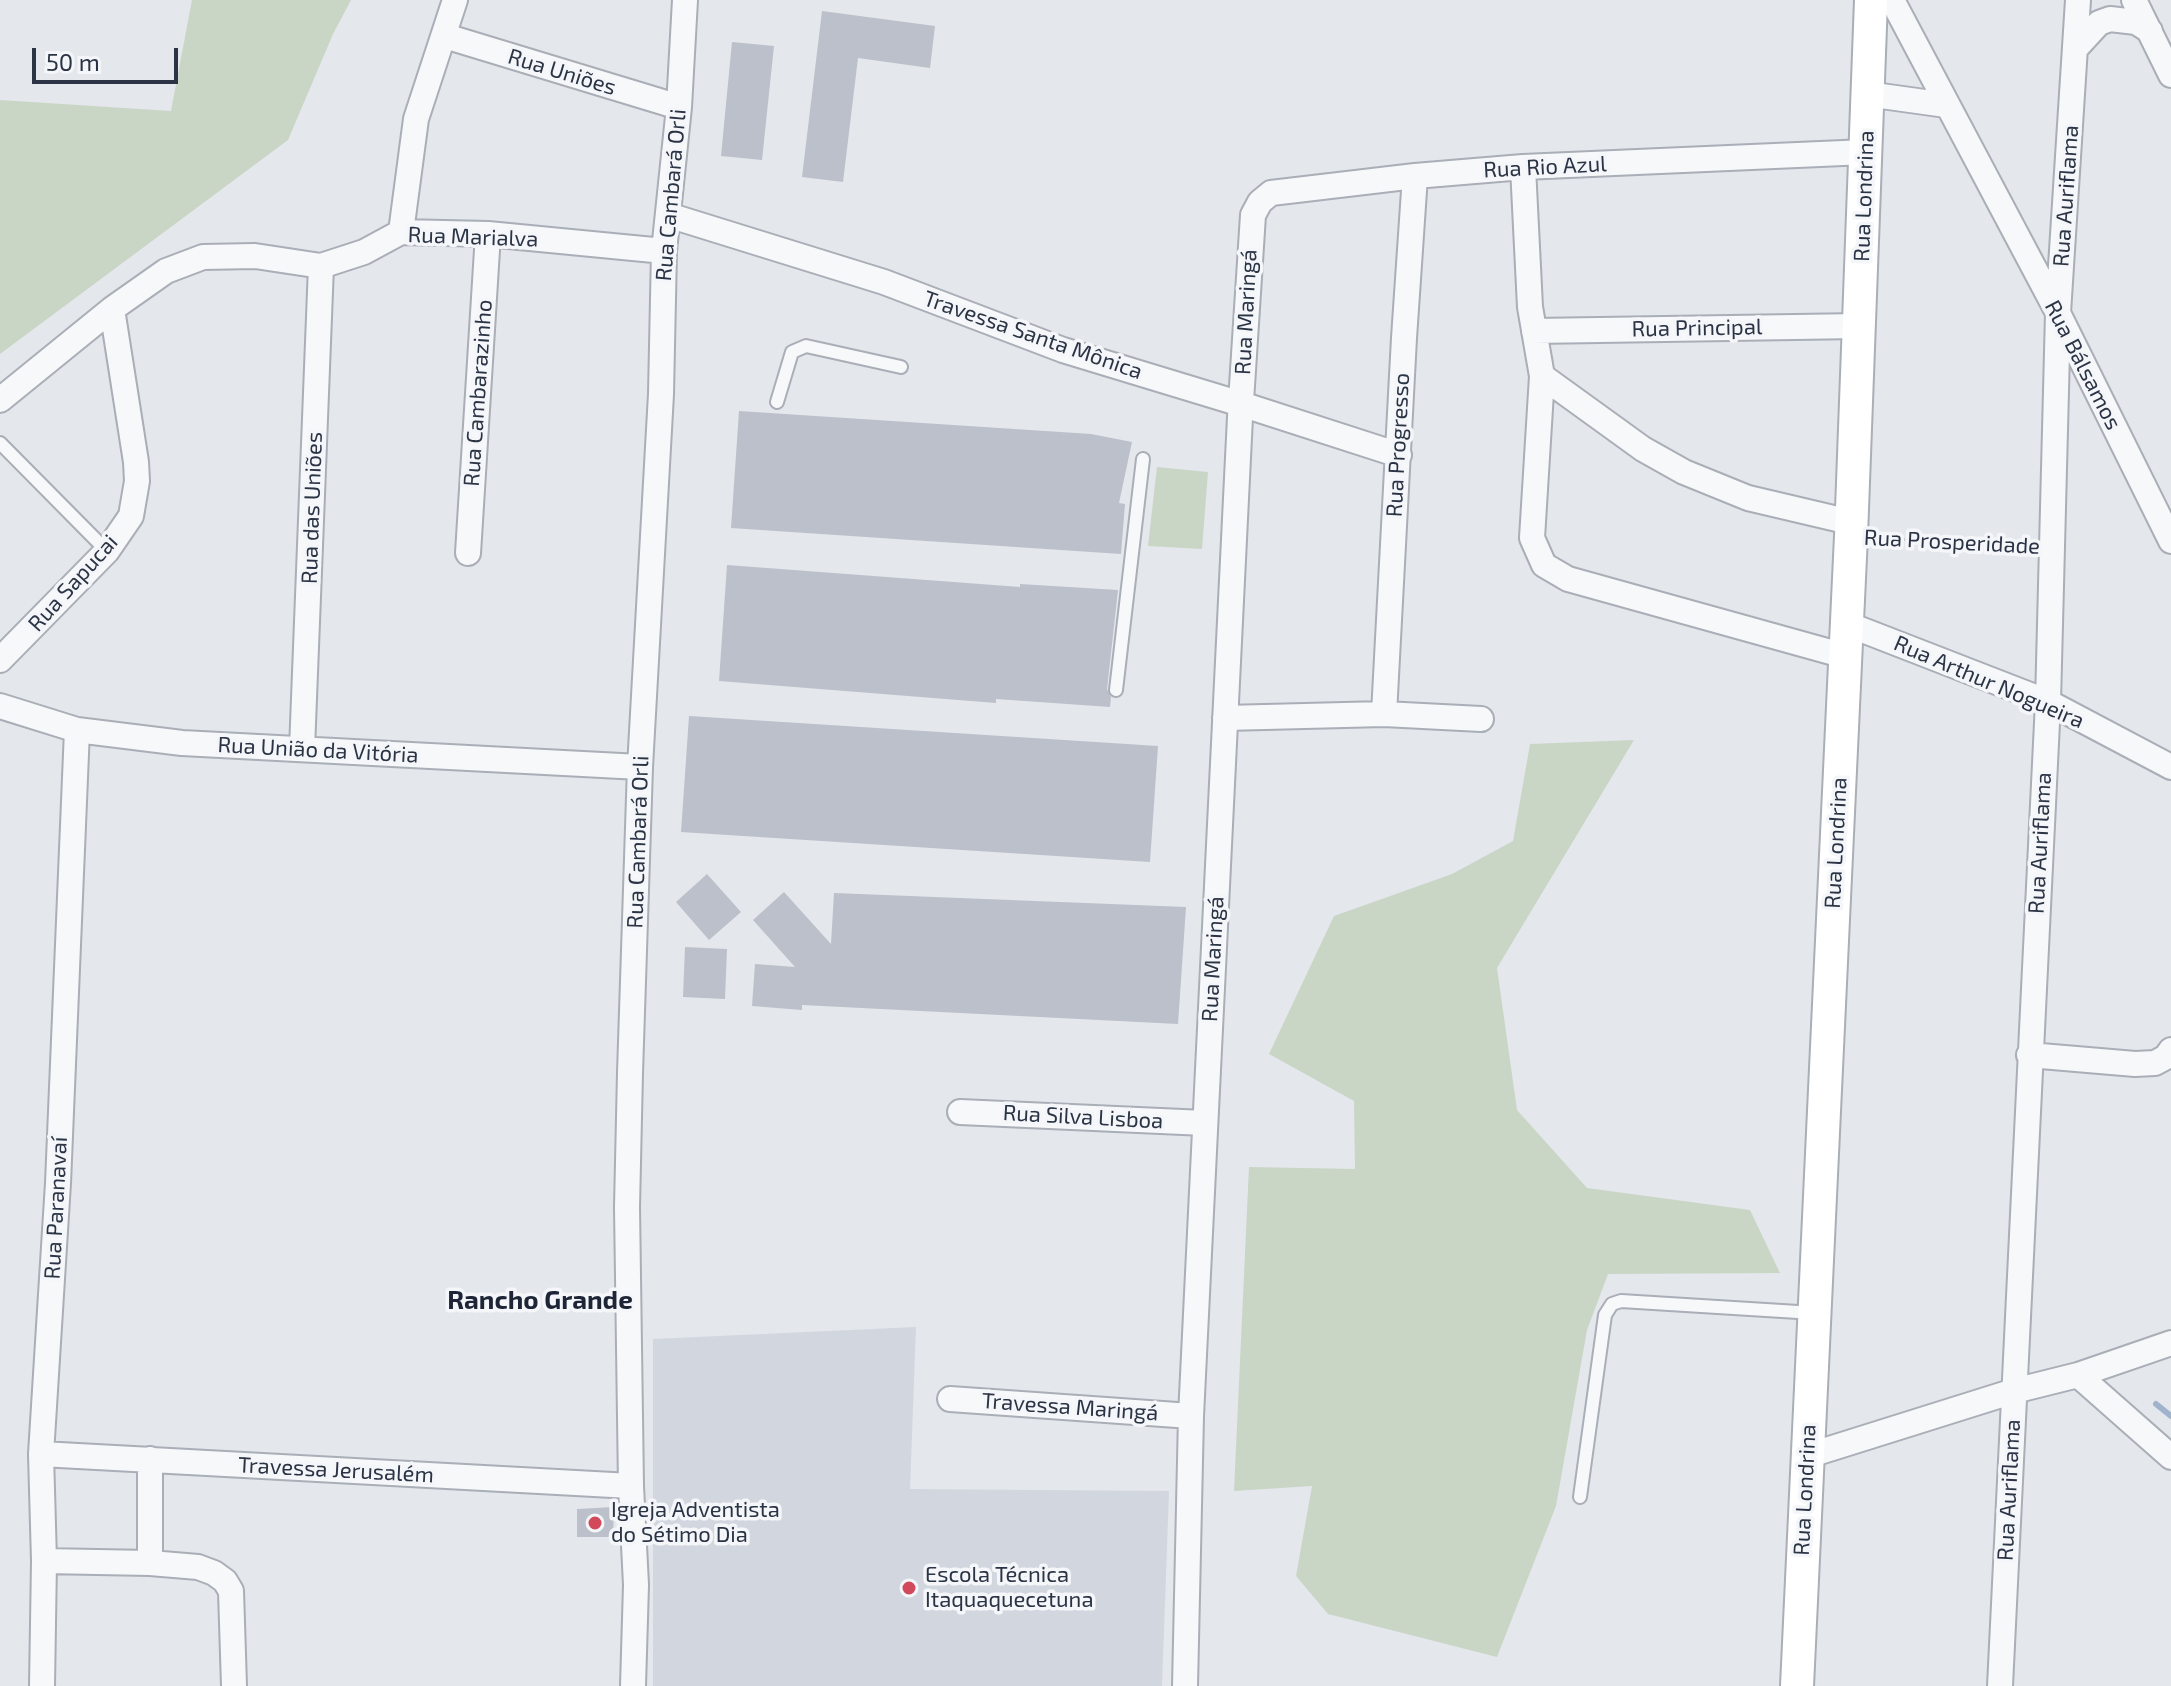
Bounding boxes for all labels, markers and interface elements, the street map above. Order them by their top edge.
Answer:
scale bar [36,32,182,82]
street label: Rua Uniões [505,43,619,101]
text: 50 m [46,47,100,76]
street label: Rua Cambará Orli [650,108,692,282]
street label: Rua Auriflama [2048,124,2084,268]
street label: Rua Londrina [1849,130,1879,262]
street label: Rua Rio Azul [1483,151,1607,183]
street label: Rua Marialva [407,222,539,252]
street label: Rua Maringá [1230,248,1262,376]
street label: Travessa Santa Mônica [920,285,1146,385]
street label: Rua Bálsamos [2039,296,2127,434]
street label: Rua Cambarazinho [458,299,498,487]
street label: Rua Principal [1631,314,1763,342]
street label: Rua Progresso [1381,372,1415,518]
street label: Rua das Uniões [296,431,328,585]
street label: Rua Prosperidade [1863,524,2041,560]
street label: Rua Sapucai [23,529,123,637]
street label: Rua Arthur Nogueira [1890,630,2088,734]
street label: Rua União da Vitória [217,732,419,768]
street label: Rua Cambará Orli [622,755,654,929]
street label: Rua Auriflama [2023,772,2057,914]
street label: Rua Londrina [1819,777,1853,909]
street label: Rua Maringá [1197,895,1229,1023]
street label: Rua Silva Lisboa [1002,1100,1164,1134]
street label: Rua Paranavaí [39,1136,73,1280]
district label: Rancho Grande [447,1284,633,1316]
street label: Travessa Maringá [981,1388,1159,1426]
street label: Rua Auriflama [1992,1419,2026,1561]
street label: Rua Londrina [1788,1424,1822,1556]
street label: Travessa Jerusalém [238,1452,434,1488]
place label: Igreja Adventista do Sétimo Dia [611,1497,780,1548]
marker: Igreja Adventista do Sétimo Dia [586,1514,604,1532]
place label: Escola Técnica Itaquaquecetuna [925,1562,1093,1614]
marker: Escola Técnica Itaquaquecetuna [900,1579,918,1597]

